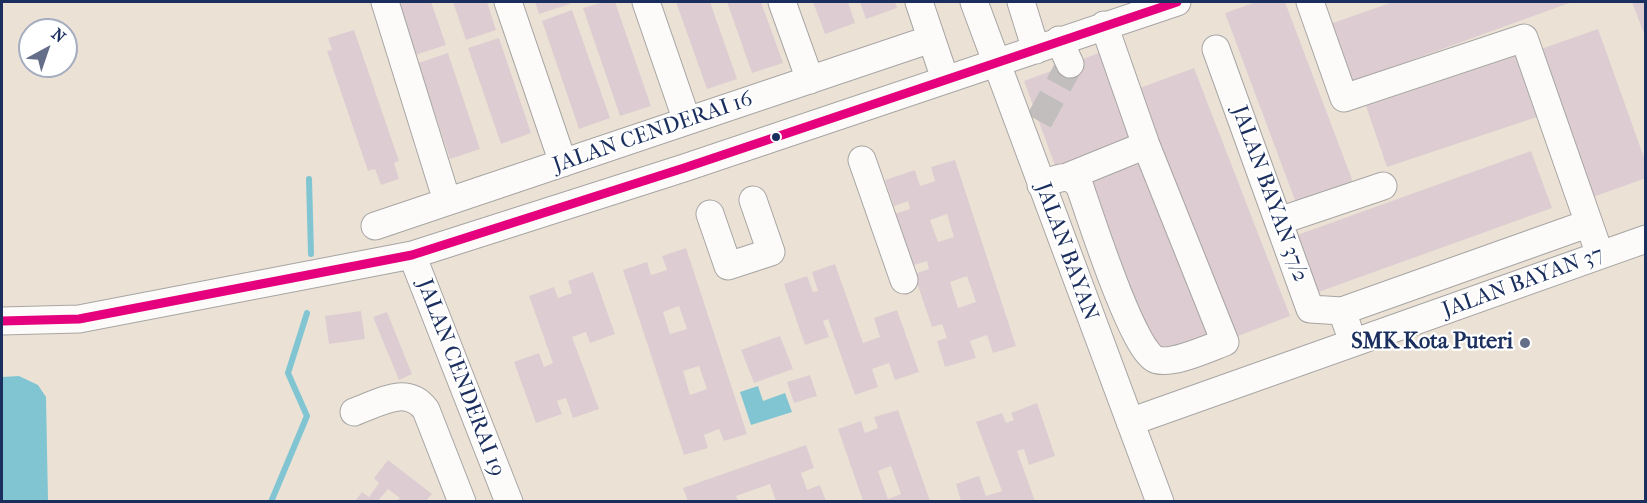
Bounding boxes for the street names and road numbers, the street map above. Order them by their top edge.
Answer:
street label: JALAN CENDERAI 16 [550,86,756,180]
street label: JALAN BAYAN 37/2 [1225,102,1313,286]
street label: JALAN BAYAN [1029,179,1103,325]
street label: JALAN BAYAN 37 [1439,242,1607,324]
street label: JALAN CENDERAI 19 [410,276,510,480]

